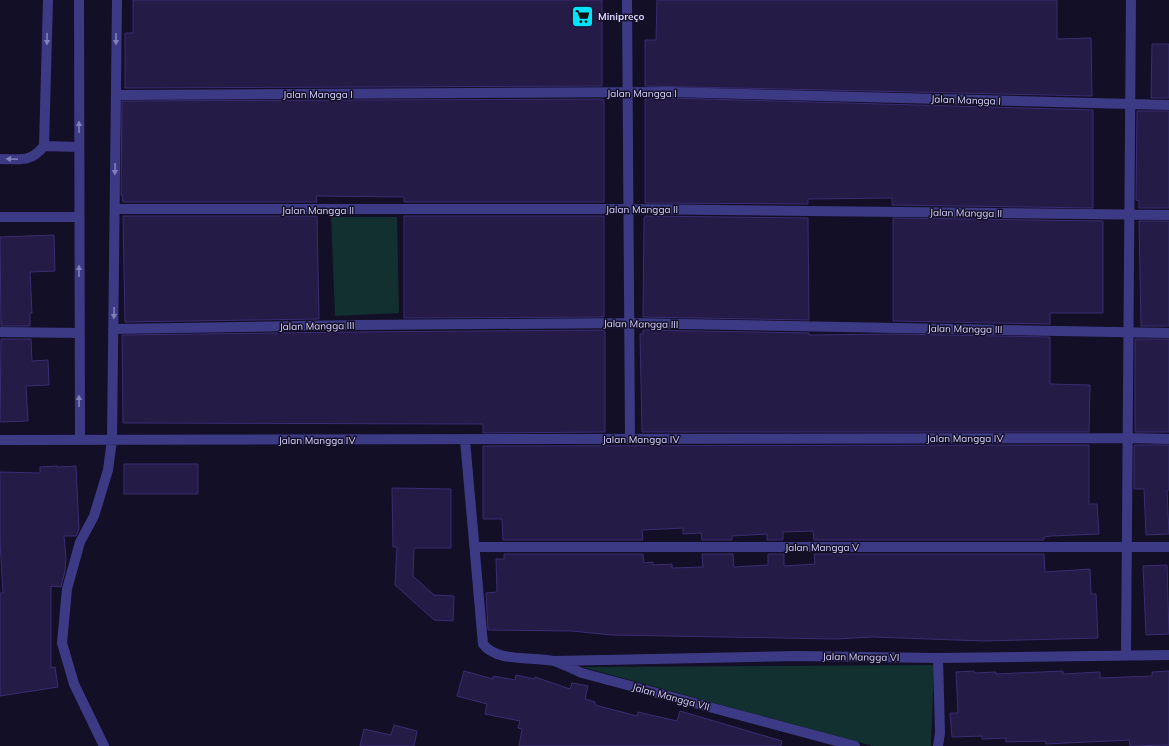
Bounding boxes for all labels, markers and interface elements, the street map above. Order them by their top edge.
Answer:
supermarket icon: Minipreço [569,3,595,29]
place label: Minipreço [598,10,644,23]
one-way arrow [44,33,50,46]
one-way arrow [113,33,119,46]
street label: Jalan Mangga I [607,87,677,100]
street label: Jalan Mangga I [283,88,353,101]
street label: Jalan Mangga I [931,92,1001,108]
one-way arrow [76,120,82,133]
one-way arrow [5,156,18,162]
one-way arrow [112,163,118,176]
street label: Jalan Mangga II [606,203,678,216]
street label: Jalan Mangga II [282,204,354,217]
street label: Jalan Mangga II [930,206,1002,220]
one-way arrow [76,264,82,277]
one-way arrow [111,307,117,320]
street label: Jalan Mangga III [603,317,679,331]
street label: Jalan Mangga III [279,319,355,333]
street label: Jalan Mangga III [927,322,1003,336]
one-way arrow [76,395,83,407]
street label: Jalan Mangga IV [927,432,1003,445]
street label: Jalan Mangga IV [603,433,679,446]
street label: Jalan Mangga IV [279,434,355,447]
street label: Jalan Mangga V [785,541,859,554]
street label: Jalan Mangga VI [822,650,900,664]
street label: Jalan Mangga VII [631,680,711,714]

